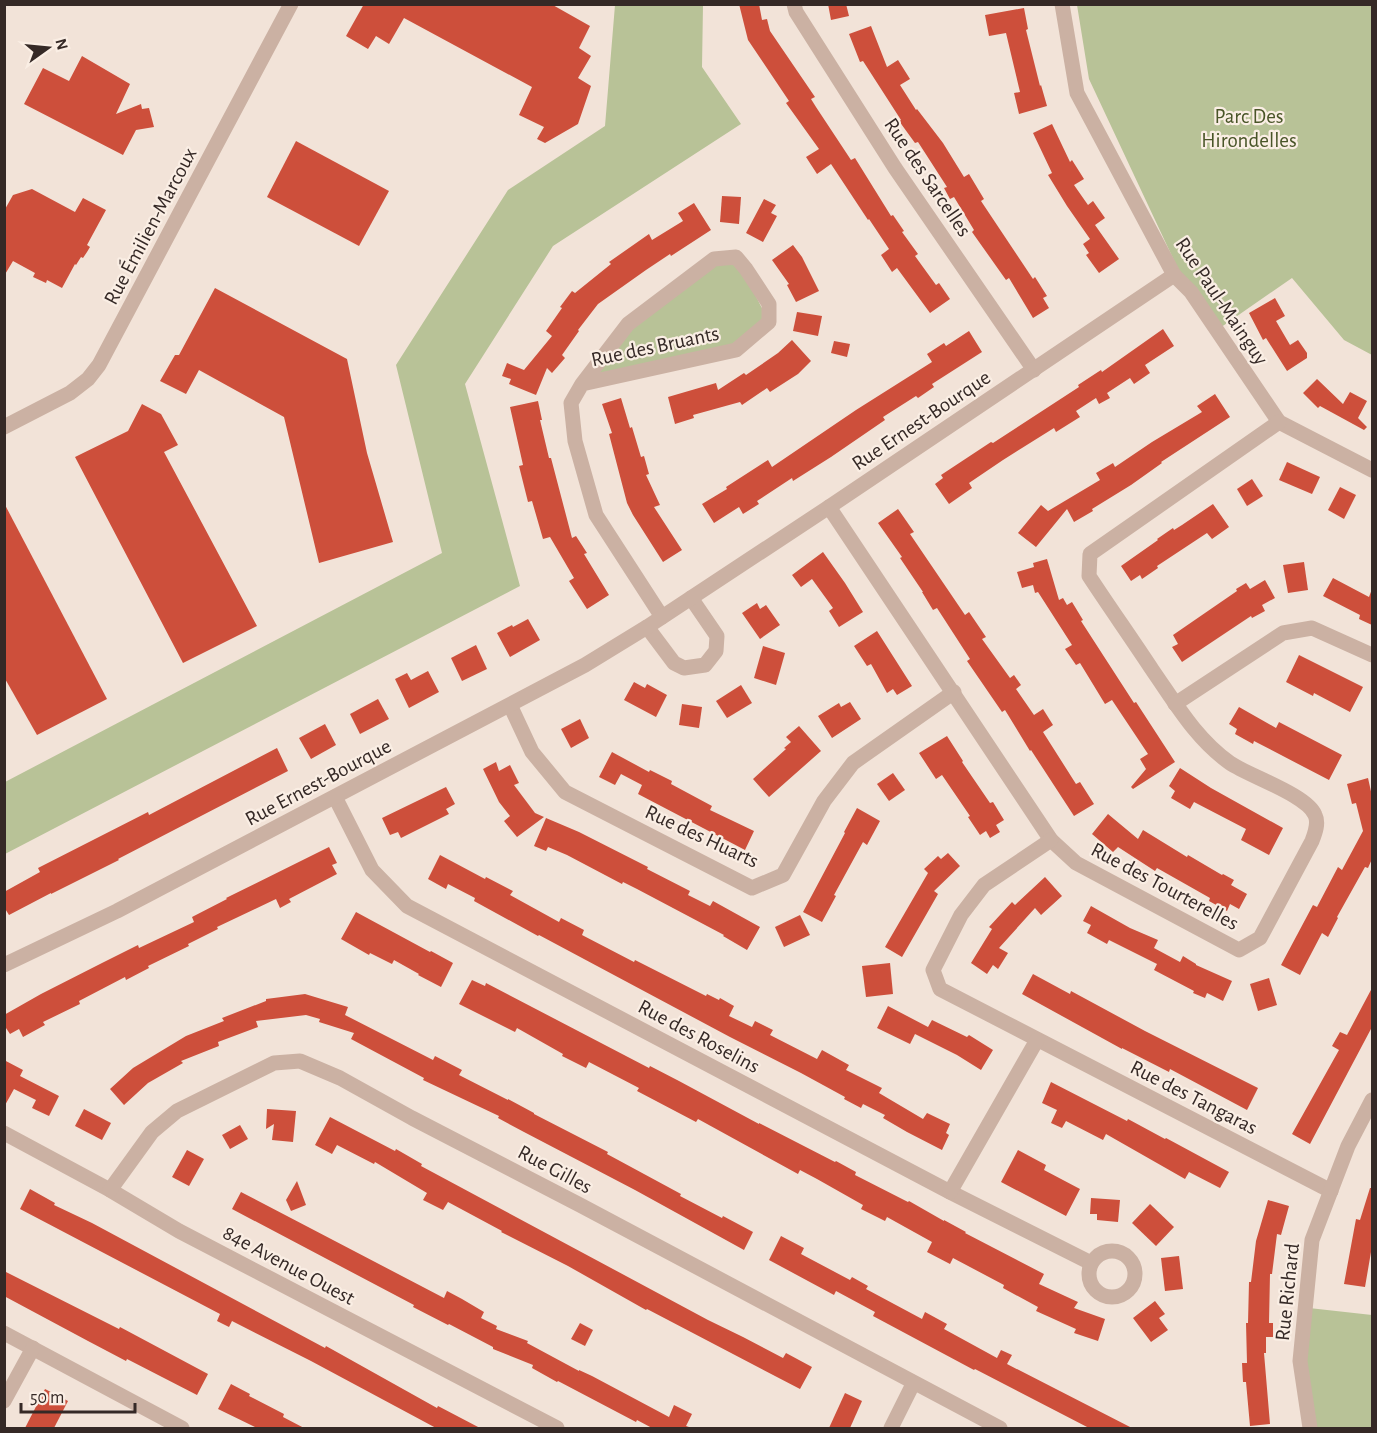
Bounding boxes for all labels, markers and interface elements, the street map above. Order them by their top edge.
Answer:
north arrow [18,18,78,78]
text: N [52,37,71,52]
park label: Parc Des Hirondelles [1201,106,1297,151]
street label: Rue des Sarcelles [880,114,975,240]
street label: Rue Émilien-Marcoux [98,143,201,308]
street label: Rue Paul-Mainguy [1171,234,1272,369]
street label: Rue des Bruants [589,323,721,370]
street label: Rue Ernest-Bourque [848,366,994,474]
street label: Rue Ernest-Bourque [242,735,395,830]
street label: Rue des Huarts [642,801,762,872]
street label: Rue des Tourterelles [1088,839,1242,934]
street label: Rue des Roselins [634,996,763,1077]
street label: Rue des Tangaras [1127,1056,1261,1138]
street label: Rue Gilles [514,1141,595,1198]
street label: 84e Avenue Ouest [219,1222,358,1309]
street label: Rue Richard [1272,1242,1303,1342]
scale bar [21,1376,135,1414]
text: 50 m [30,1389,64,1407]

